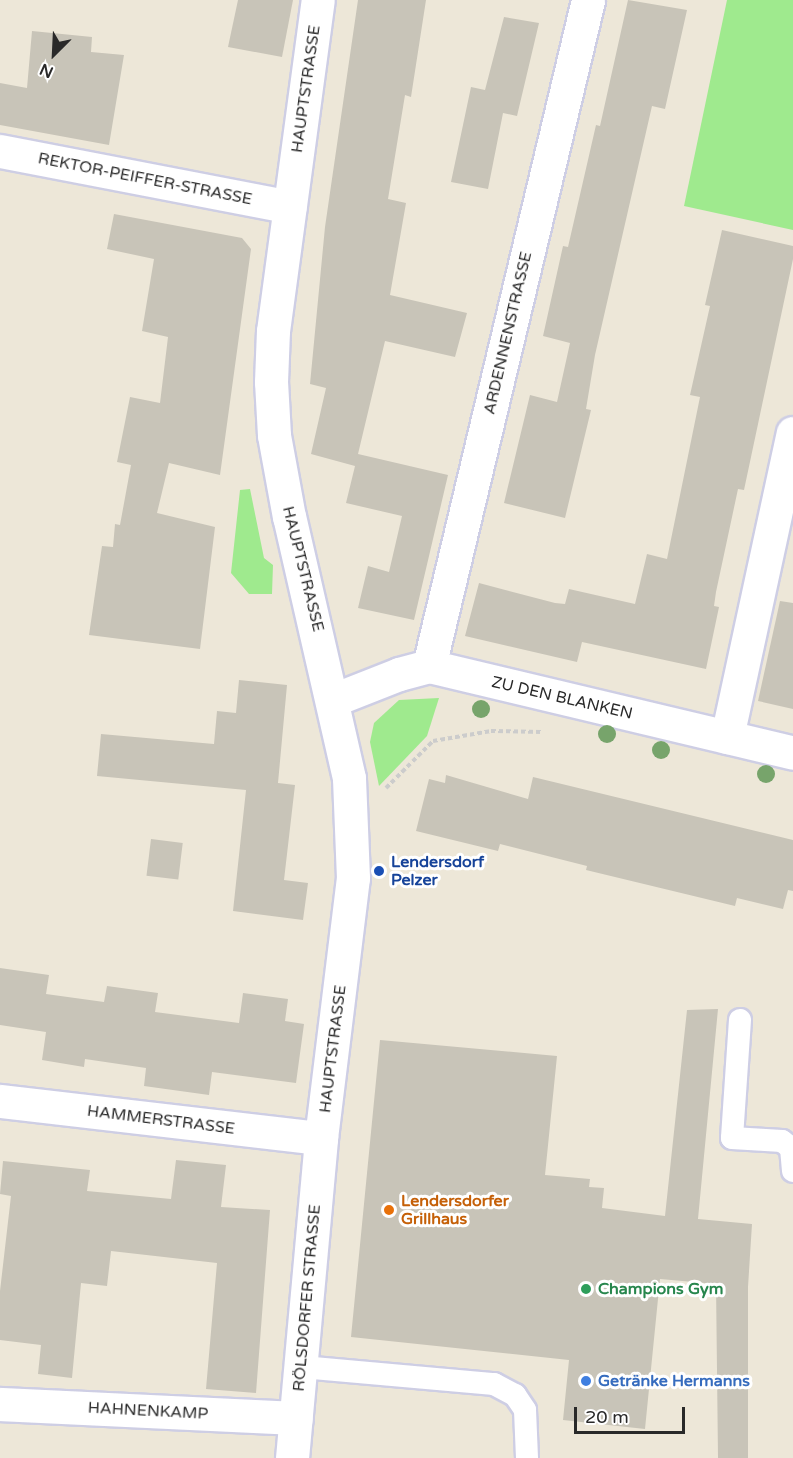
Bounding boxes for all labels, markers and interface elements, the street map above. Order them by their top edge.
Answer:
north arrow [24,24,84,84]
street label: HAUPTSTRASSE [288,24,324,154]
text: N [37,59,57,82]
street label: REKTOR-PEIFFER-STRASSE [36,149,254,209]
street label: ARDENNENSTRASSE [480,250,536,416]
street label: HAUPTSTRASSE [278,504,328,634]
street label: ZU DEN BLANKEN [490,672,634,724]
place label: Lendersdorf Pelzer [391,852,484,890]
marker: Lendersdorf Pelzer [372,864,386,878]
street label: HAUPTSTRASSE [316,984,350,1114]
street label: HAMMERSTRASSE [86,1101,236,1139]
place label: Lendersdorfer Grillhaus [401,1191,509,1229]
marker: Lendersdorfer Grillhaus [382,1203,396,1217]
street label: RÖLSDORFER STRASSE [289,1204,325,1392]
place label: Champions Gym [598,1279,723,1299]
marker: Champions Gym [579,1282,593,1296]
place label: Getränke Hermanns [598,1371,750,1391]
marker: Getränke Hermanns [579,1374,593,1388]
scale bar [577,1395,688,1433]
street label: HAHNENKAMP [87,1398,209,1424]
text: 20 m [585,1406,629,1428]

